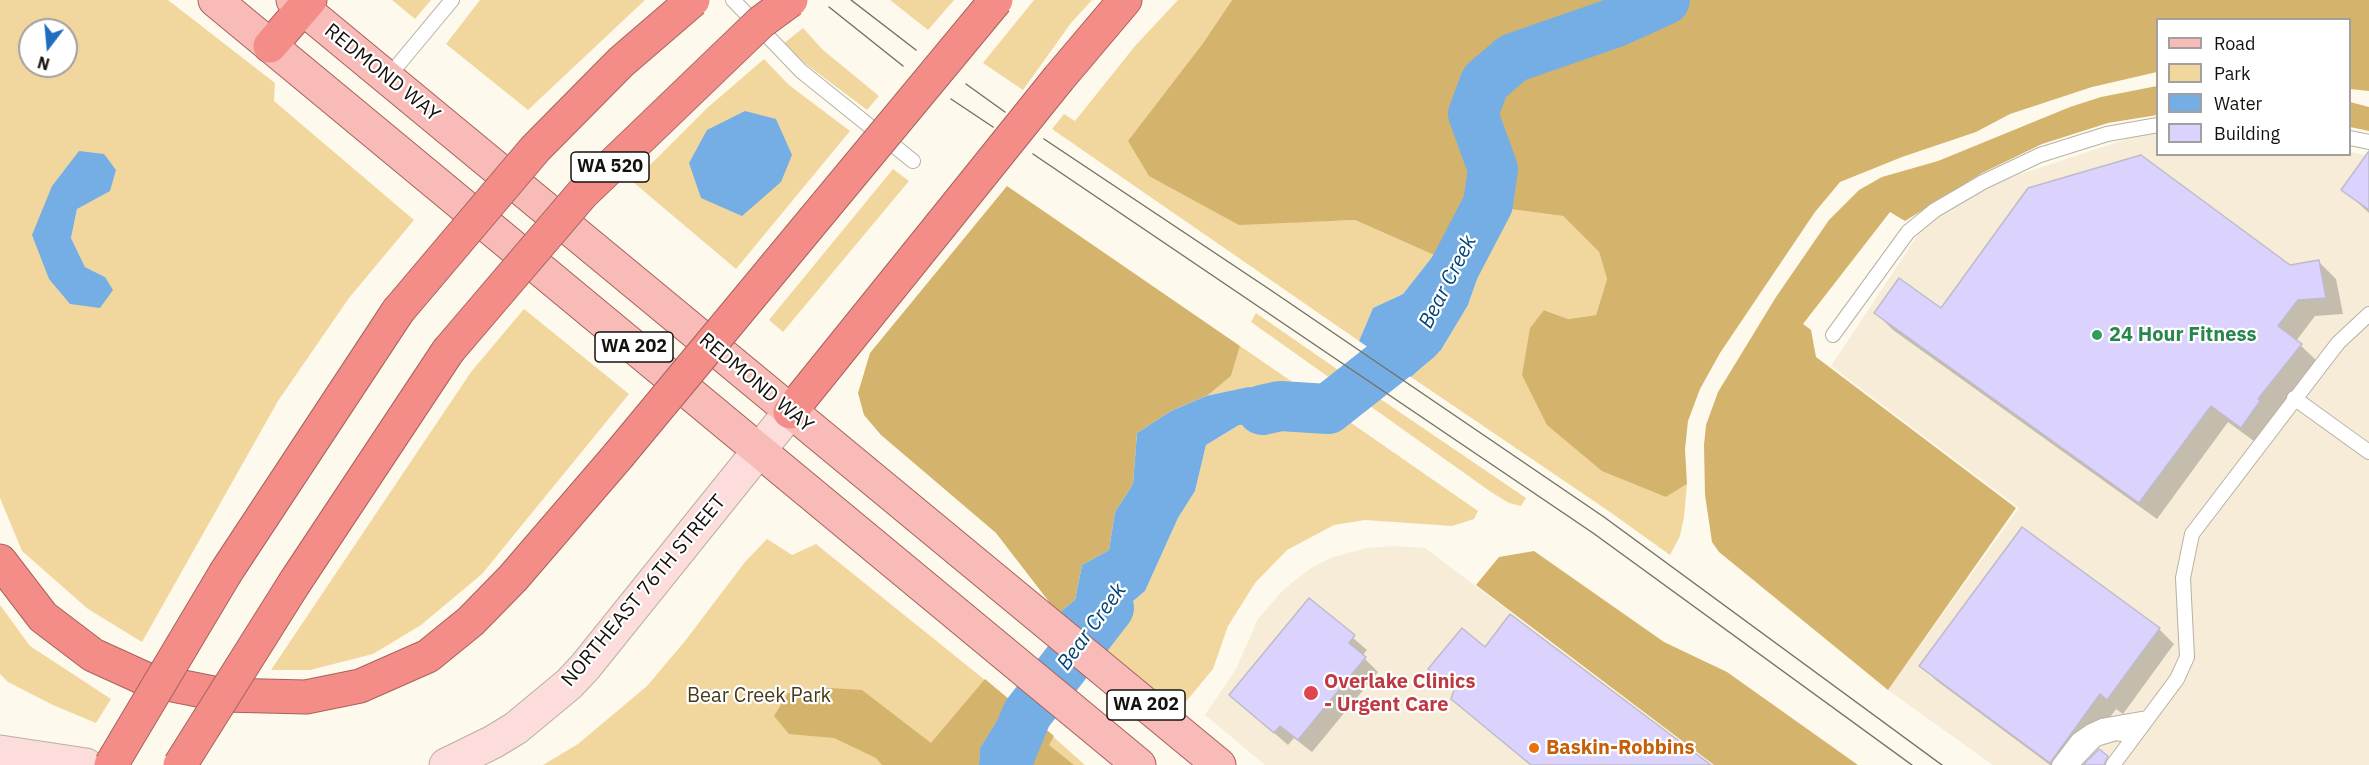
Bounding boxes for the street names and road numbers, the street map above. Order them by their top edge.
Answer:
street label: REDMOND WAY [319,19,445,127]
road number: WA 520 [571,152,649,182]
street label: REDMOND WAY [694,328,818,438]
road number: WA 202 [595,332,673,362]
street label: NORTHEAST 76TH STREET [557,490,731,692]
road number: WA 202 [1107,690,1185,720]

